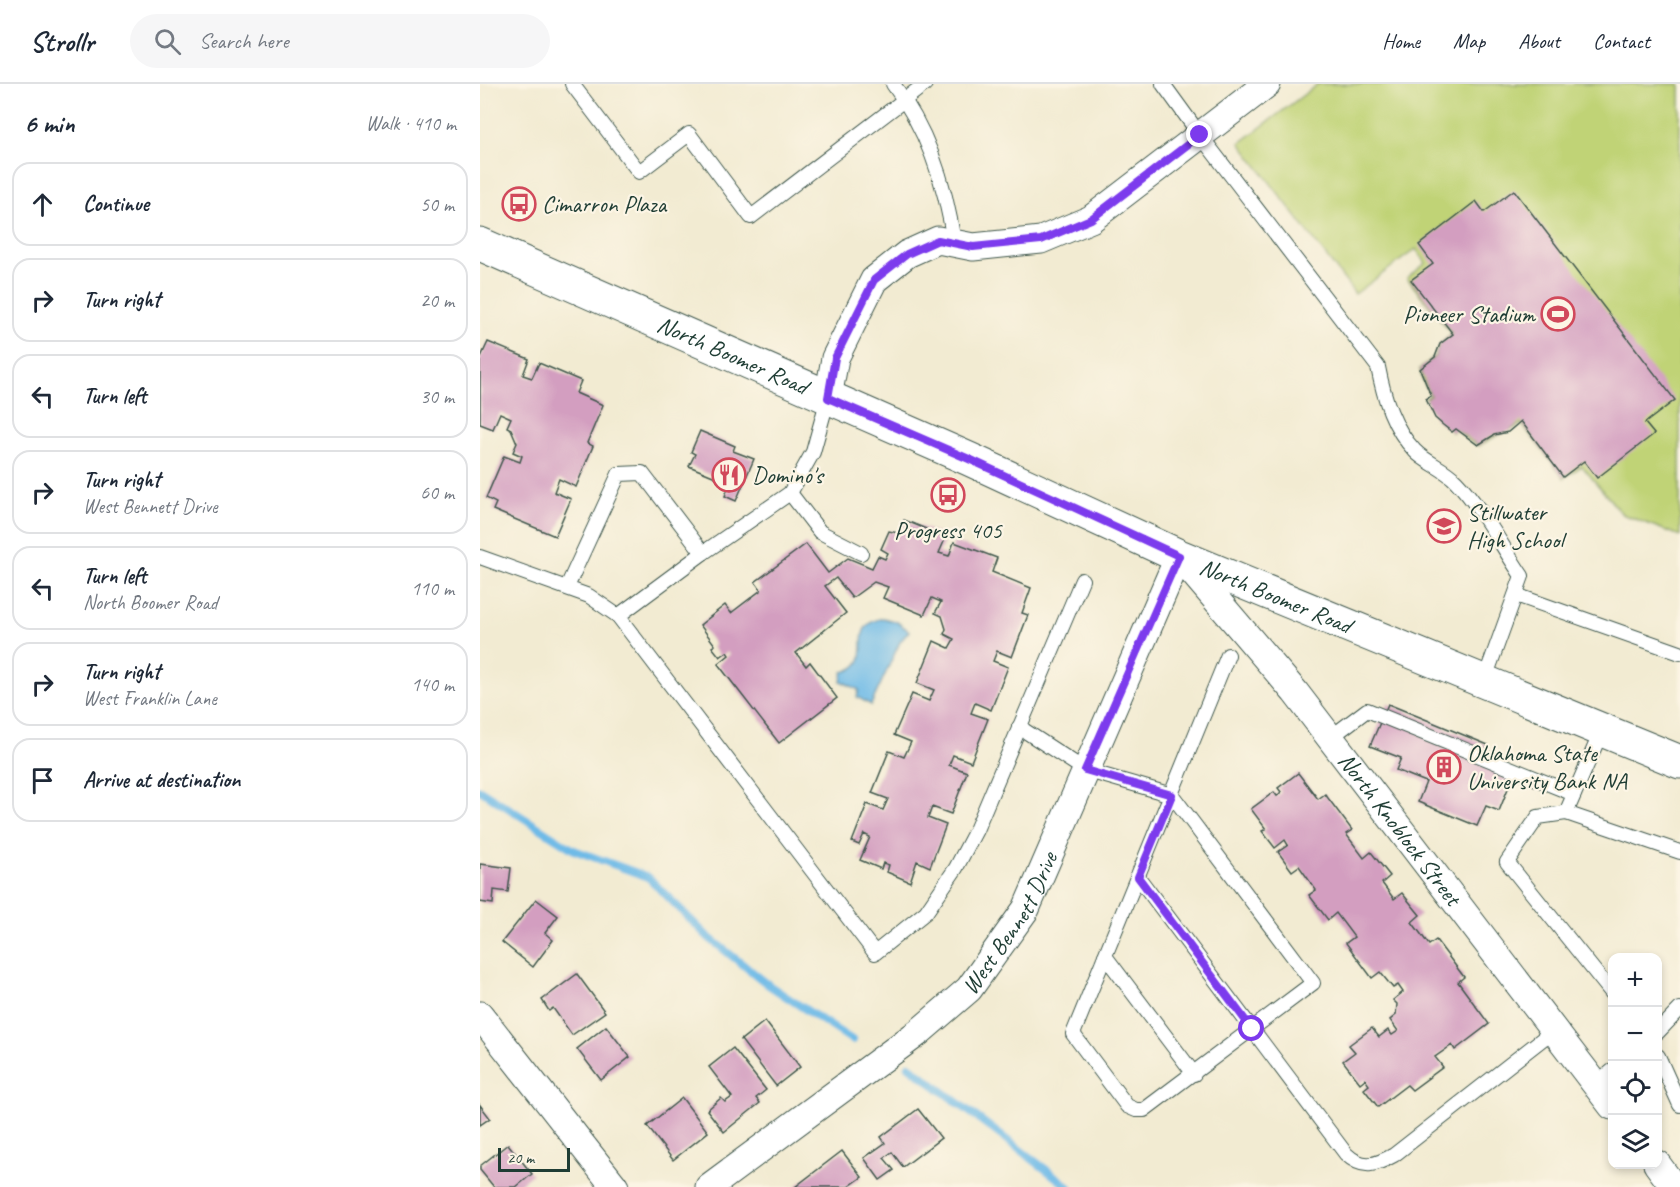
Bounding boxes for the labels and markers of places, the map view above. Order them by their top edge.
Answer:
bus stop icon: Cimarron Plaza [501,186,537,222]
place label: Cimarron Plaza [542,189,667,219]
sports icon: Pioneer Stadium [1540,296,1576,332]
place label: Pioneer Stadium [1403,299,1536,329]
restaurant icon: Domino's [711,457,747,493]
place label: Domino's [752,460,826,490]
bus stop icon: Progress 405 [930,477,966,513]
place label: Stillwater High School [1467,497,1567,555]
school or university icon: Stillwater High School [1426,508,1462,544]
place label: Progress 405 [894,515,1003,545]
place label: Oklahoma State University Bank NA [1467,738,1628,796]
building icon: Oklahoma State University Bank NA [1426,749,1462,785]

